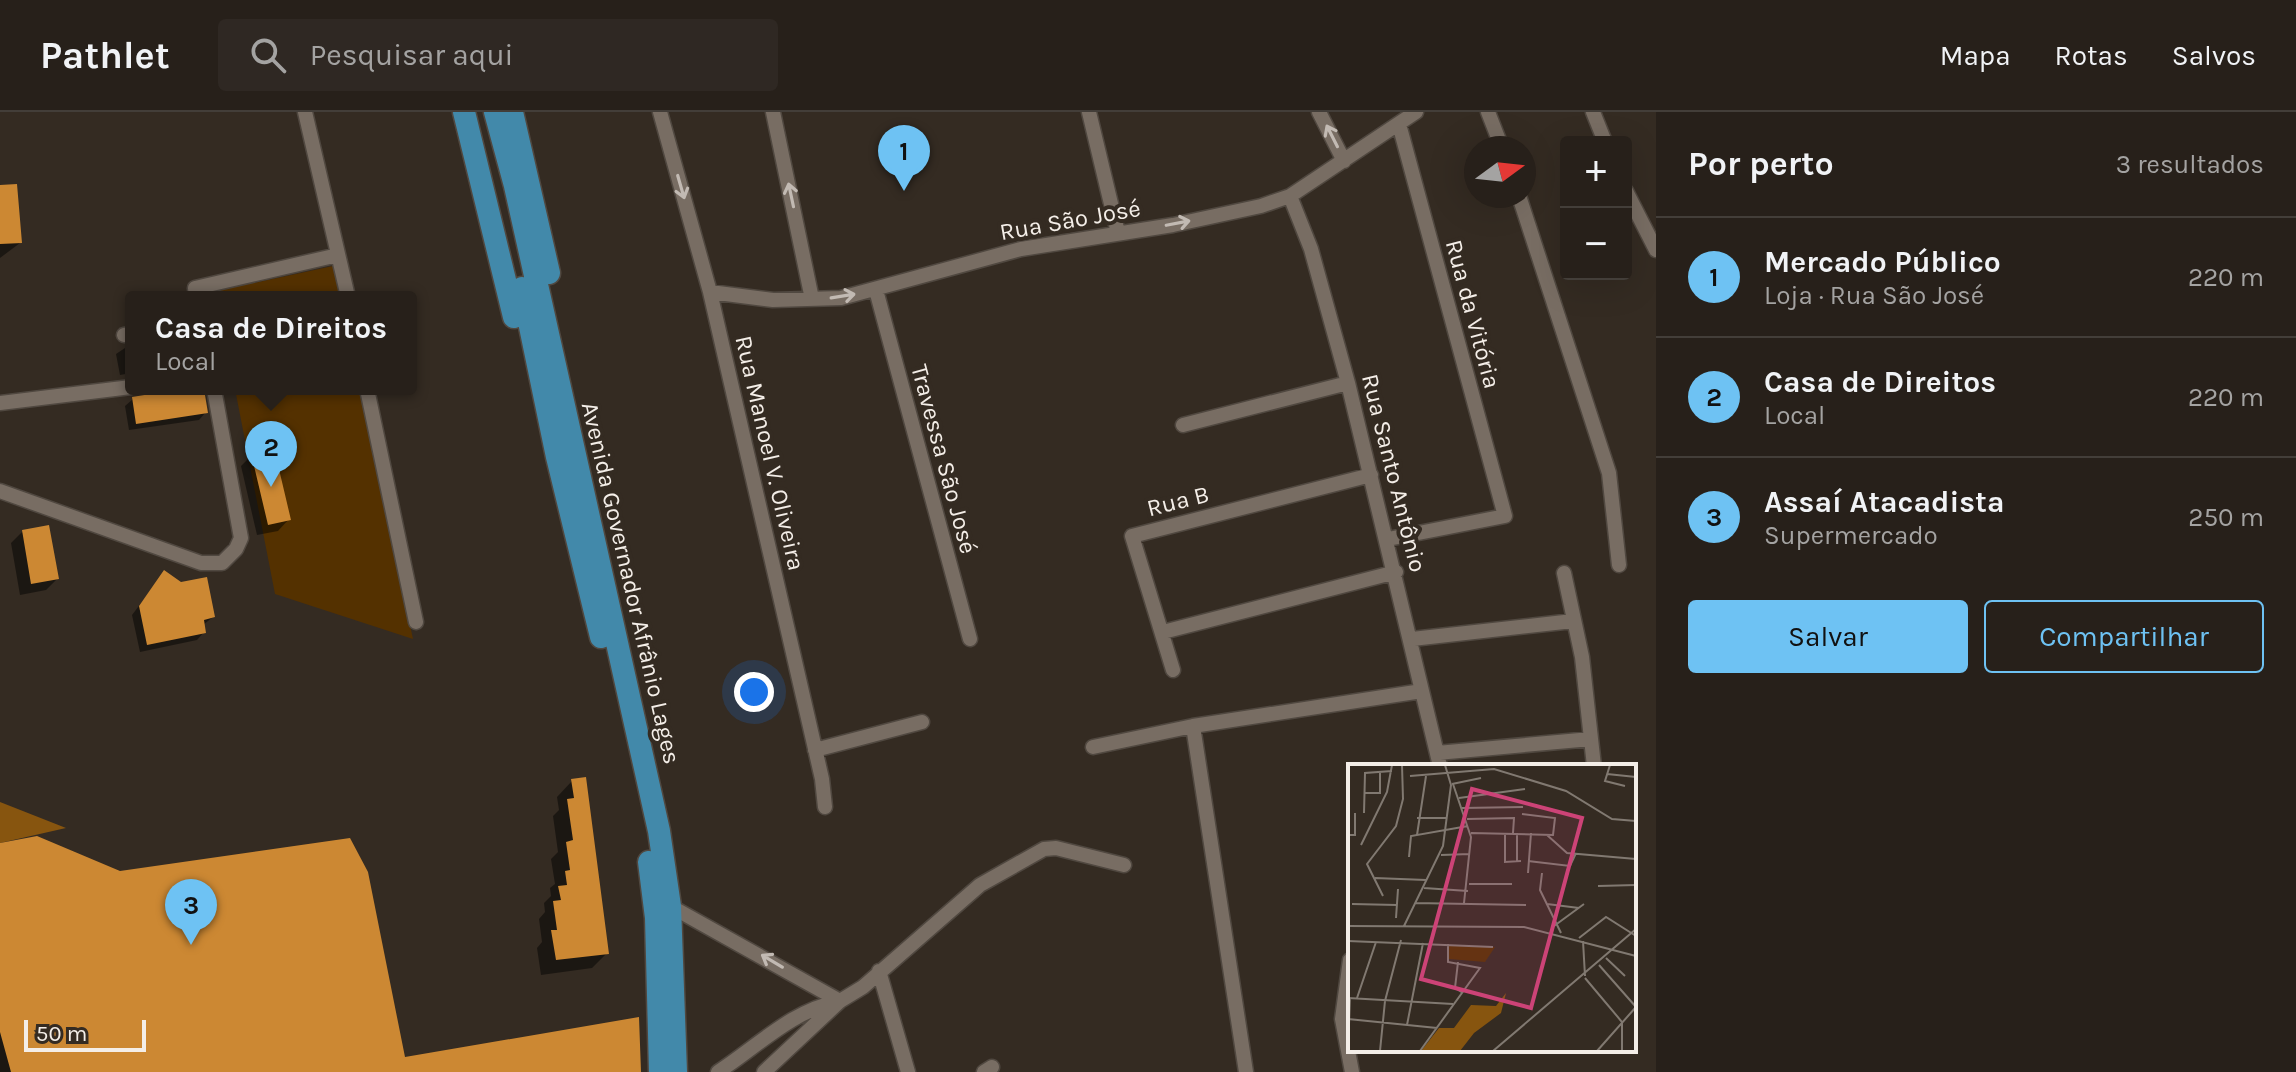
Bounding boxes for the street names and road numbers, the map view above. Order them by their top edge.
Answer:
street label: Rua São José [997,194,1143,246]
street label: Rua da Vitória [1440,236,1506,392]
street label: Rua Manoel V. Oliveira [729,333,811,573]
street label: Travessa São José [905,361,983,557]
street label: Rua Santo Antônio [1356,371,1432,575]
street label: Avenida Governador Afrânio Lages [576,399,686,767]
street label: Rua B [1144,480,1212,522]

